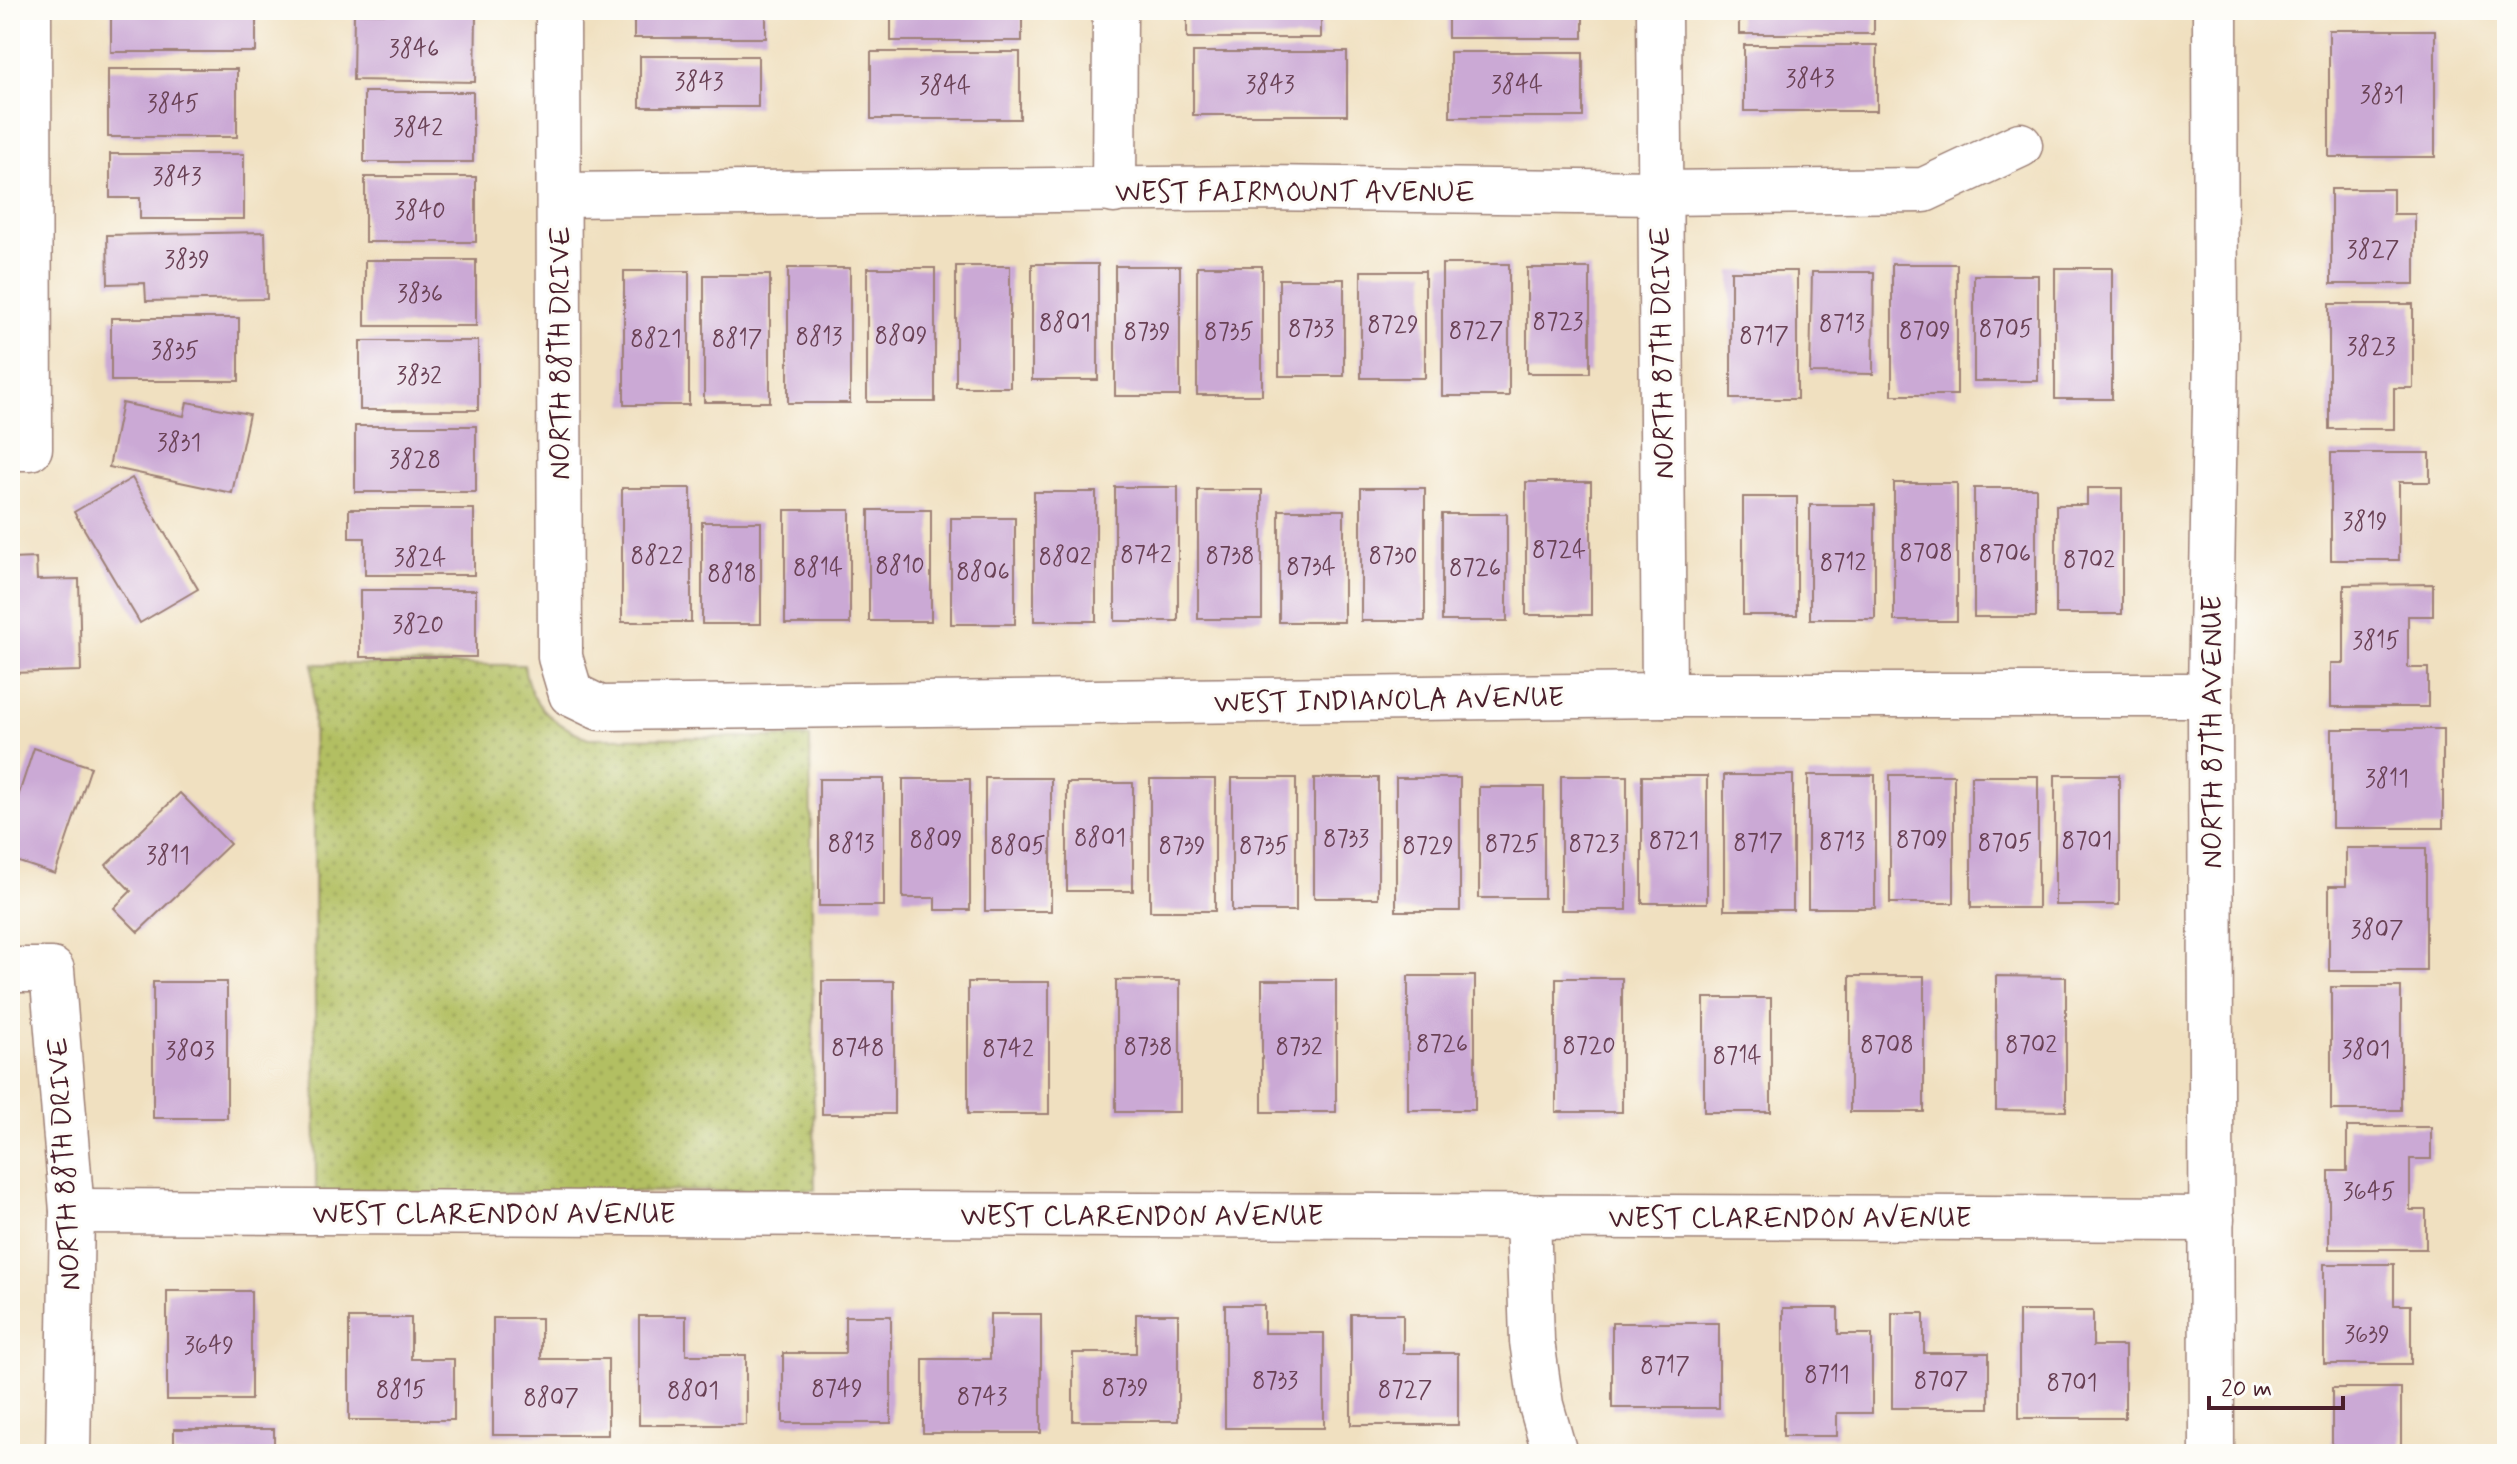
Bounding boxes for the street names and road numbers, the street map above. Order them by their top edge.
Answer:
street label: WEST FAIRMOUNT AVENUE [1115,175,1475,212]
street label: NORTH 88TH DRIVE [543,226,580,480]
street label: NORTH 87TH DRIVE [1643,226,1684,480]
street label: NORTH 87TH AVENUE [2195,595,2232,869]
street label: WEST INDIANOLA AVENUE [1213,680,1565,723]
street label: NORTH 88TH DRIVE [40,1036,91,1292]
street label: WEST CLARENDON AVENUE [313,1197,675,1234]
street label: WEST CLARENDON AVENUE [961,1199,1323,1236]
street label: WEST CLARENDON AVENUE [1609,1201,1971,1238]

